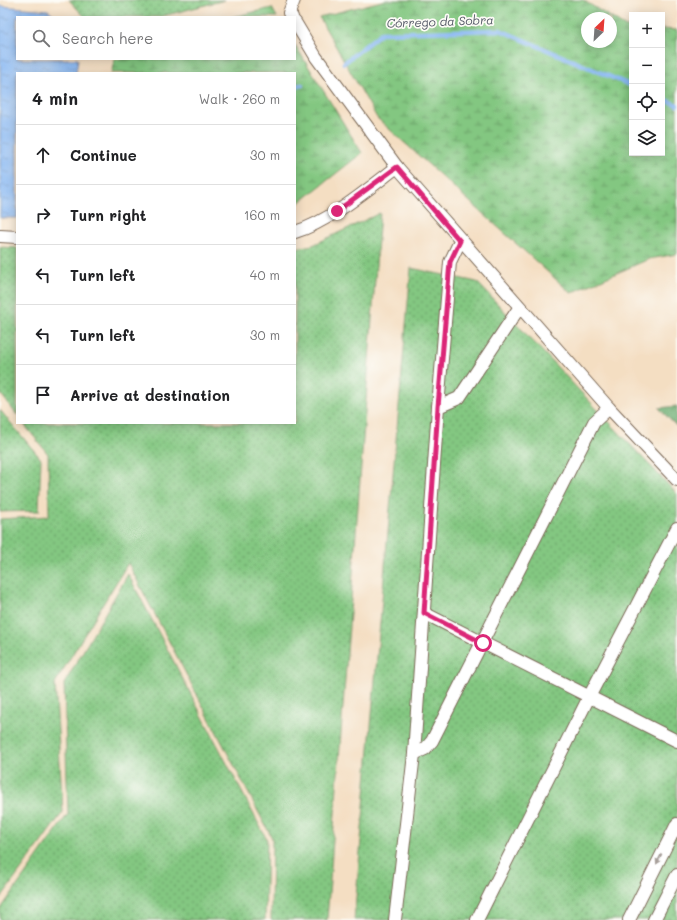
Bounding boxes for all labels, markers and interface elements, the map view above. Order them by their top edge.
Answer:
water label: Córrego da Sobra [386,11,494,31]
north arrow [581,12,617,48]
map controls [629,12,665,156]
button: + [629,12,665,48]
search box [16,16,296,60]
icon: search [30,27,52,49]
text: Search here [62,28,153,48]
button: − [629,48,665,84]
button: locate [629,84,665,120]
text: 4 min [32,87,78,109]
text: Walk · 260 m [199,90,280,107]
button: layers [629,120,665,156]
icon: ahead [32,144,54,166]
text: Continue [70,145,137,165]
text: 30 m [250,146,280,163]
route end [328,202,346,220]
icon: right [32,204,54,226]
text: Turn right [70,205,147,225]
text: 160 m [244,206,280,223]
icon: left [32,264,54,286]
text: Turn left [70,265,135,285]
text: 40 m [250,266,280,283]
icon: left [32,324,54,346]
text: Turn left [70,325,135,345]
text: 30 m [250,326,280,343]
icon: arrive [32,384,54,406]
text: Arrive at destination [70,385,230,405]
route start [474,634,492,652]
one-way arrow [656,853,663,865]

